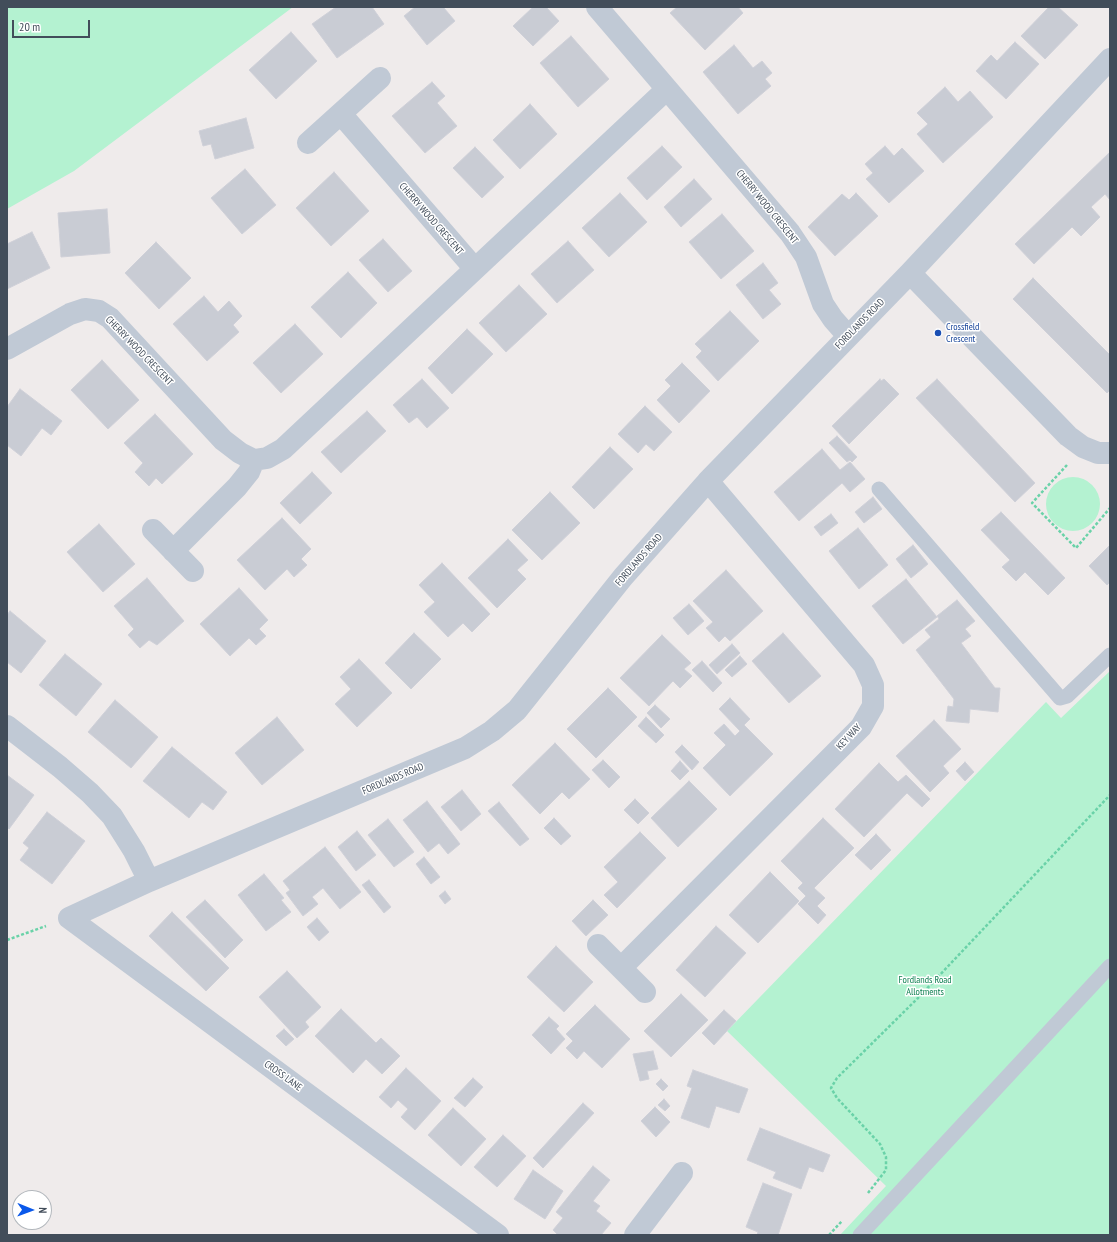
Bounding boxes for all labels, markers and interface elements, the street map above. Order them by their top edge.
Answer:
scale bar [14,12,92,38]
text: 20 m [19,19,40,34]
street label: CHERRY WOOD CRESCENT [734,168,800,246]
street label: CHERRY WOOD CRESCENT [396,180,466,258]
street label: FORDLANDS ROAD [833,296,887,352]
street label: CHERRY WOOD CRESCENT [103,314,175,388]
place label: Crossfield Crescent [946,321,979,344]
marker: Crossfield Crescent [933,328,943,338]
street label: FORDLANDS ROAD [613,531,665,589]
street label: KEY WAY [834,722,864,752]
street label: FORDLANDS ROAD [361,761,425,797]
park label: Fordlands Road Allotments [898,974,952,998]
street label: CROSS LANE [262,1058,304,1094]
north arrow [12,1190,52,1230]
text: N [36,1207,50,1213]

